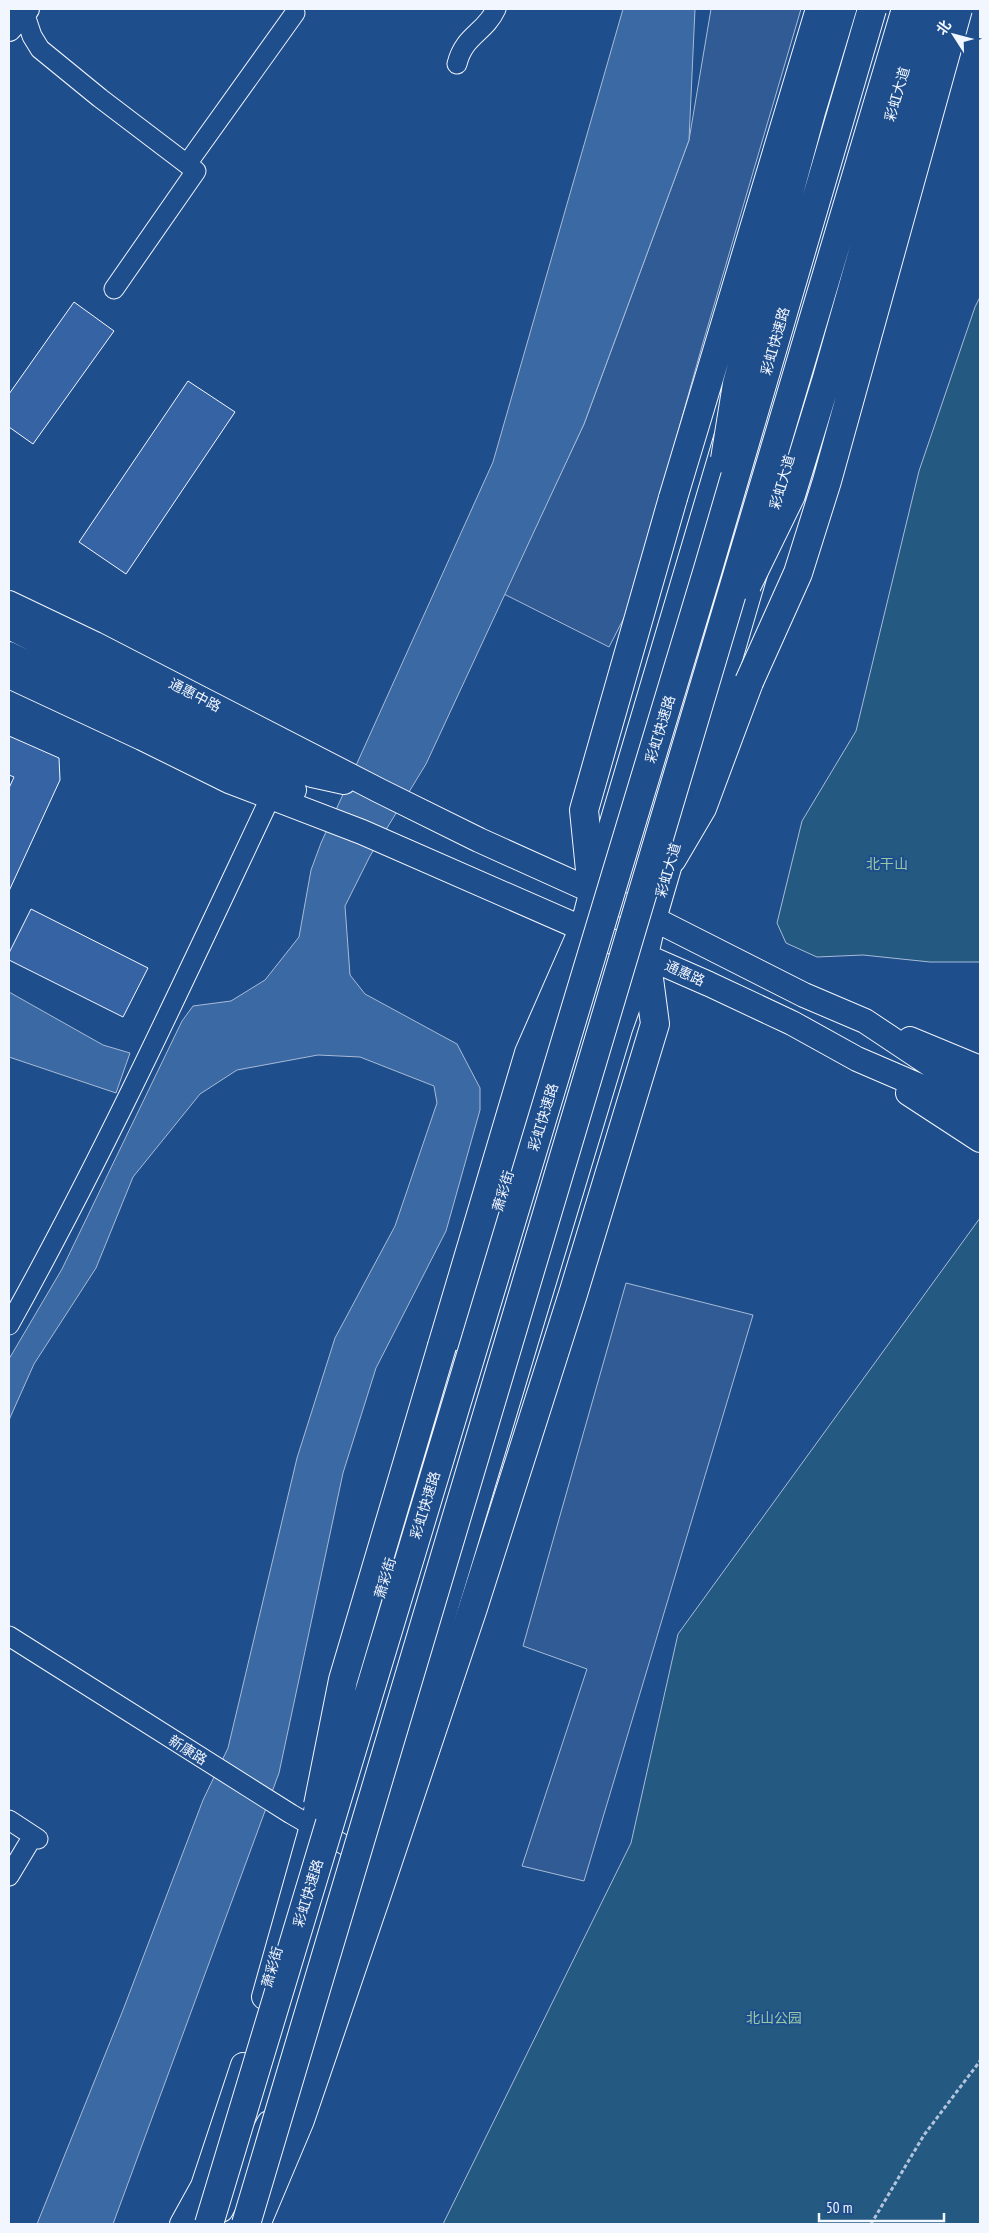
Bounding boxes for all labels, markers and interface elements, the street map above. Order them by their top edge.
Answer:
north arrow [929,10,979,60]
text: 北 [932,16,955,38]
street label: 彩虹大道 [881,65,913,123]
street label: 彩虹快速路 [757,305,793,377]
street label: 彩虹大道 [766,453,798,511]
street label: 通惠中路 [166,674,224,716]
street label: 彩虹快速路 [641,693,679,765]
street label: 彩虹大道 [652,841,684,899]
park label: 北干山 [866,855,908,873]
street label: 通惠路 [662,956,708,990]
street label: 彩虹快速路 [524,1081,562,1153]
street label: 萧彩街 [488,1168,518,1214]
street label: 彩虹快速路 [406,1469,444,1541]
street label: 萧彩街 [370,1555,400,1601]
street label: 新康路 [165,1731,211,1769]
street label: 彩虹快速路 [289,1857,327,1929]
street label: 萧彩街 [258,1944,286,1990]
park label: 北山公园 [746,2009,802,2027]
scale bar [819,2190,944,2222]
text: 50 m [826,2198,852,2217]

